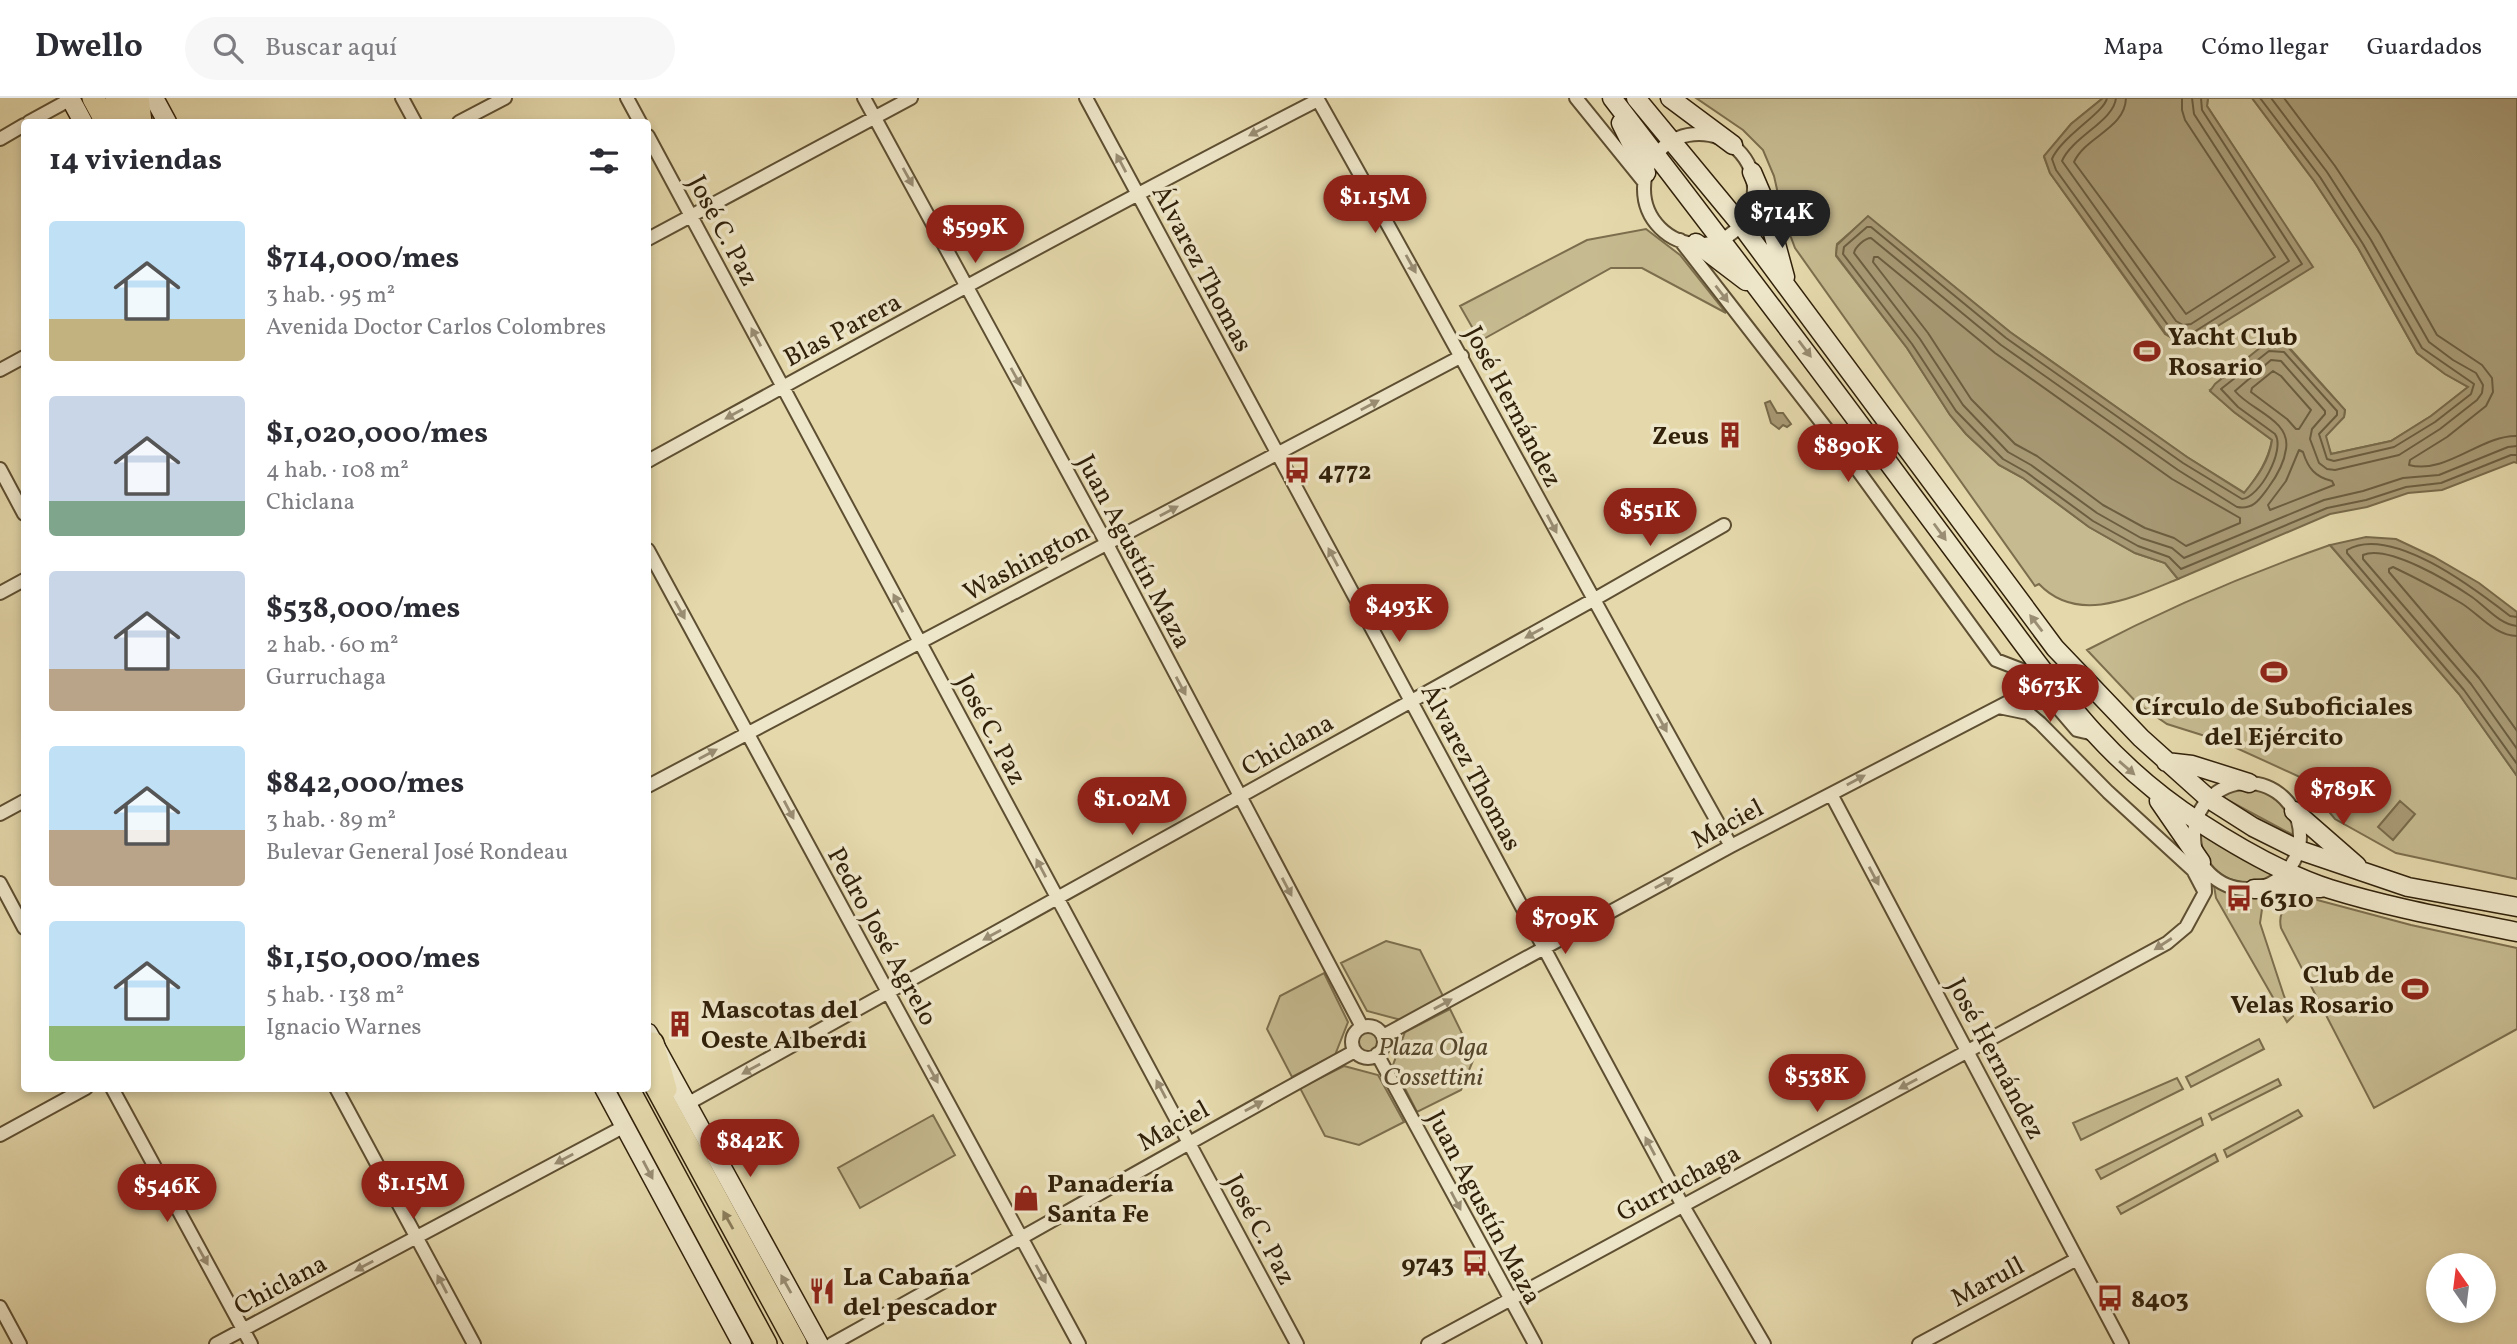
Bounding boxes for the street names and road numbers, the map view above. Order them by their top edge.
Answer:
street label: José C. Paz [678,169,766,293]
street label: Álvarez Thomas [1142,179,1260,359]
street label: Blas Parera [778,285,908,377]
street label: José Hernández [1455,320,1570,494]
street label: Juan Agustín Maza [1067,449,1200,655]
street label: Washington [957,514,1097,611]
street label: José C. Paz [946,668,1034,792]
street label: Álvarez Thomas [1411,678,1529,858]
street label: Chiclana [1235,706,1341,786]
street label: Maciel [1686,791,1770,859]
street label: Pedro José Agrelo [817,841,945,1033]
street label: José Hernández [1938,972,2053,1146]
street label: Maciel [1132,1092,1216,1161]
street label: Juan Agustín Maza [1417,1105,1550,1311]
street label: Gurruchaga [1611,1136,1747,1232]
street label: José C. Paz [1215,1168,1303,1292]
street label: Chiclana [228,1246,334,1325]
street label: Marull [1945,1249,2031,1317]

